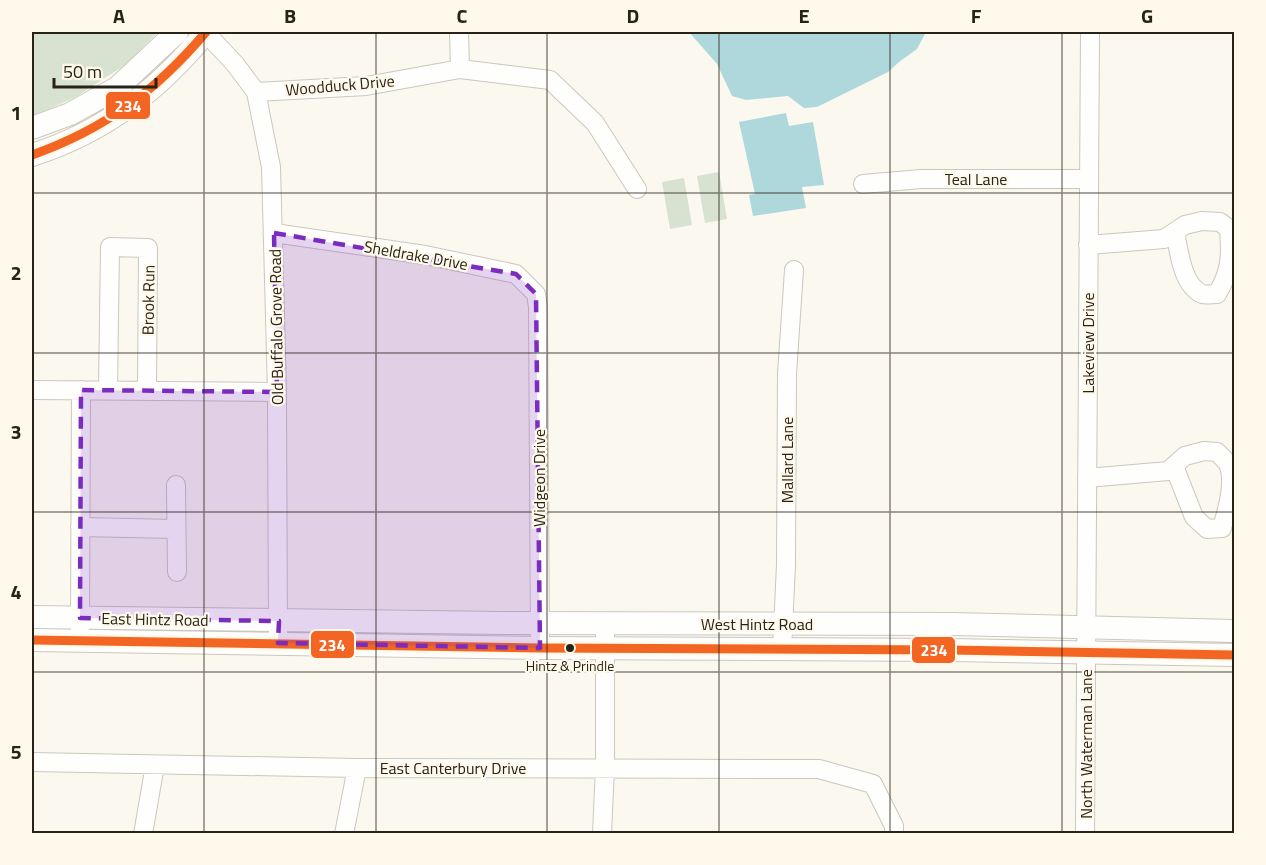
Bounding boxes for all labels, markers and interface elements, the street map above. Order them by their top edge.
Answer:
text: A [113,0,125,31]
text: B [284,0,296,31]
text: C [457,0,468,31]
text: D [627,0,639,31]
text: E [798,0,810,31]
text: F [971,0,982,31]
text: G [1141,0,1153,31]
scale bar [54,51,156,89]
text: 50 m [63,58,102,85]
street label: Woodduck Drive [284,68,396,102]
line badge: 234 [105,91,151,120]
text: 234 [115,94,141,118]
text: 1 [10,97,22,128]
street label: Teal Lane [945,167,1007,191]
street label: Sheldrake Drive [362,234,470,276]
street label: Old Buffalo Grove Road [263,249,289,405]
text: 2 [10,257,22,288]
street label: Brook Run [135,265,161,335]
street label: Lakeview Drive [1076,293,1100,394]
text: 3 [10,416,22,447]
street label: Mallard Lane [775,417,799,503]
street label: Widgeon Drive [527,429,551,527]
text: 4 [10,576,22,607]
street label: East Hintz Road [101,606,209,632]
street label: West Hintz Road [701,612,813,636]
line badge: 234 [310,630,355,659]
text: 234 [319,633,345,657]
line badge: 234 [911,636,956,664]
text: 234 [921,638,947,662]
marker: Hintz & Prindle [564,642,576,654]
place label: Hintz & Prindle [526,655,614,676]
street label: North Waterman Lane [1074,669,1098,819]
text: 5 [10,736,22,767]
street label: East Canterbury Drive [380,756,526,780]

